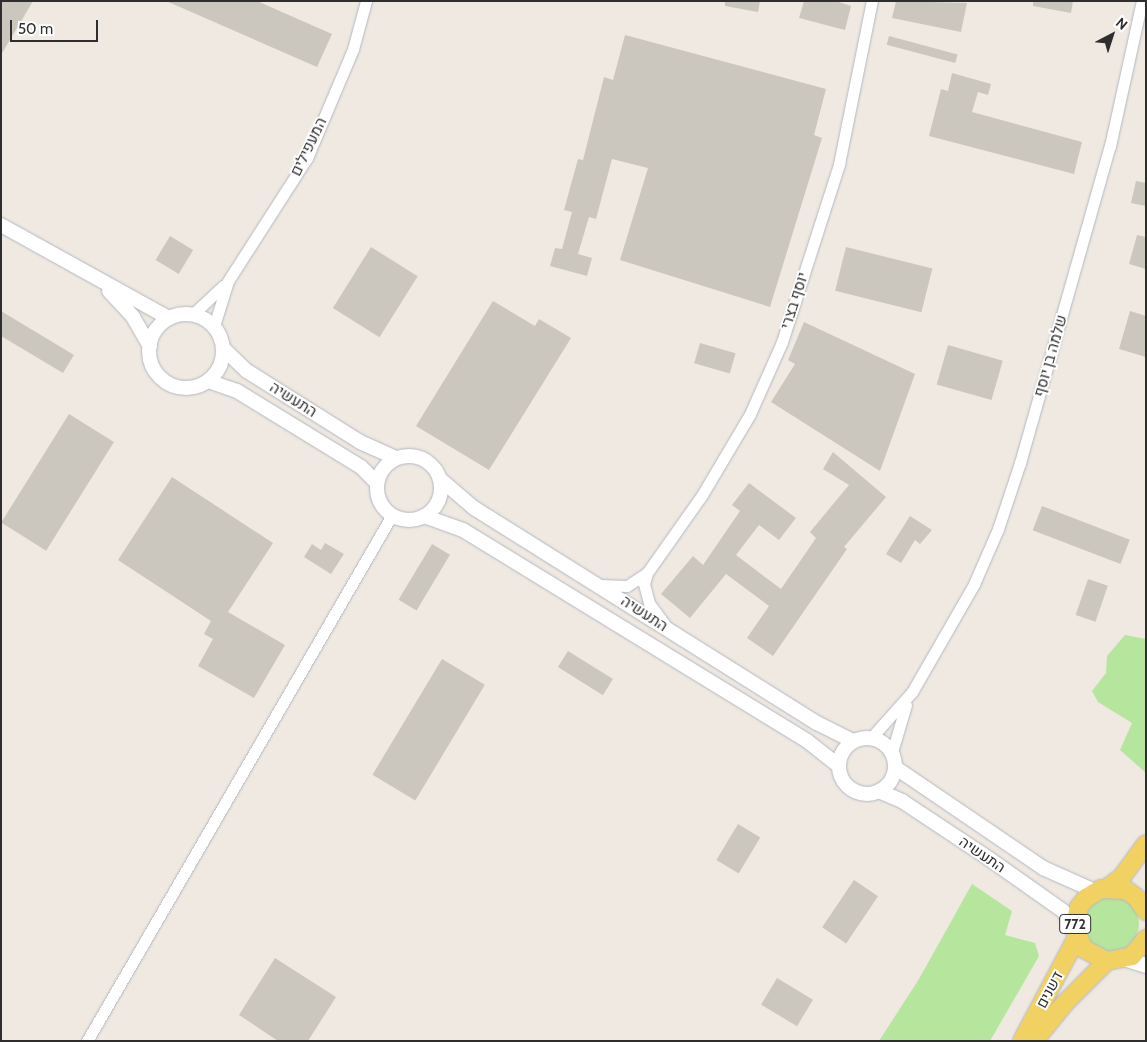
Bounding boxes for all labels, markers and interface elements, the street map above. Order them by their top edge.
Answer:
scale bar [12,10,100,42]
north arrow [1087,10,1137,60]
text: N [1112,13,1131,34]
text: 50 m [18,20,53,38]
street label: המעפילים [287,115,331,179]
street label: יוסף בצרי [777,270,813,332]
street label: שלמה בן יוסף [1031,313,1071,399]
street label: התעשיה [266,379,320,421]
street label: התעשיה [617,592,671,636]
street label: התעשיה [955,833,1009,877]
road number: 772 [1059,912,1091,936]
street label: דשנים [1033,968,1067,1012]

